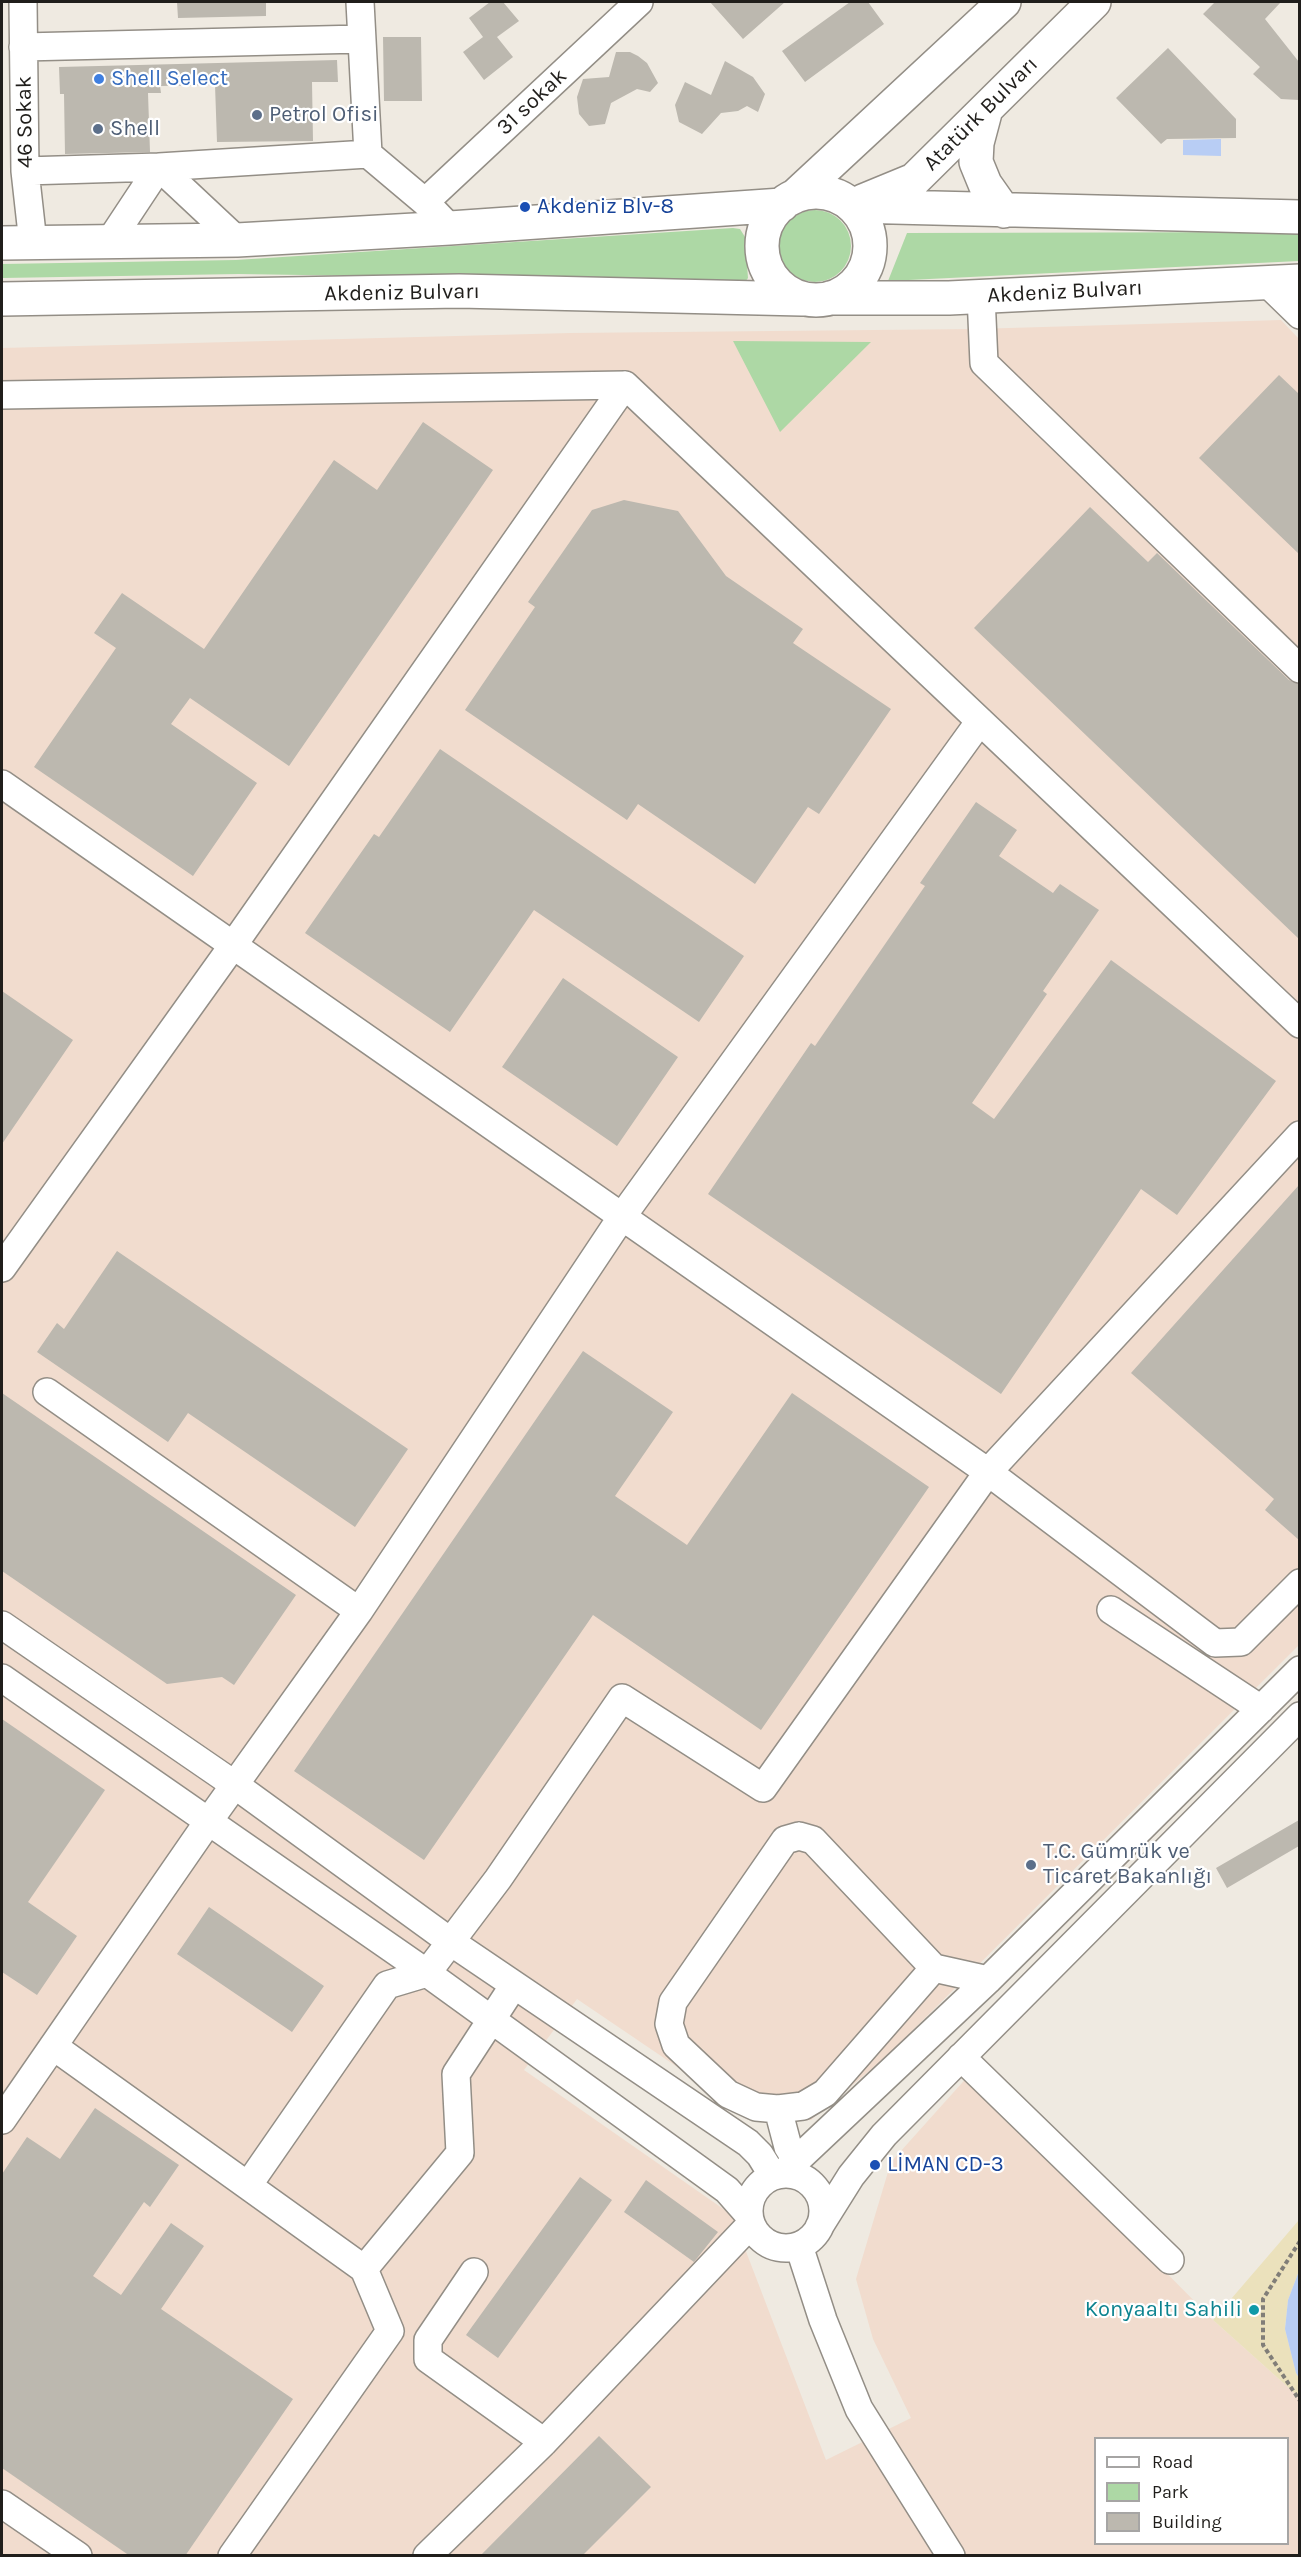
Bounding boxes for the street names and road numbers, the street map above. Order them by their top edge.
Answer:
street label: Atatürk Bulvarı [918,51,1044,177]
street label: 31 sokak [492,63,572,141]
street label: 46 Sokak [11,76,39,168]
street label: Akdeniz Bulvarı [987,275,1143,309]
street label: Akdeniz Bulvarı [324,278,480,308]

